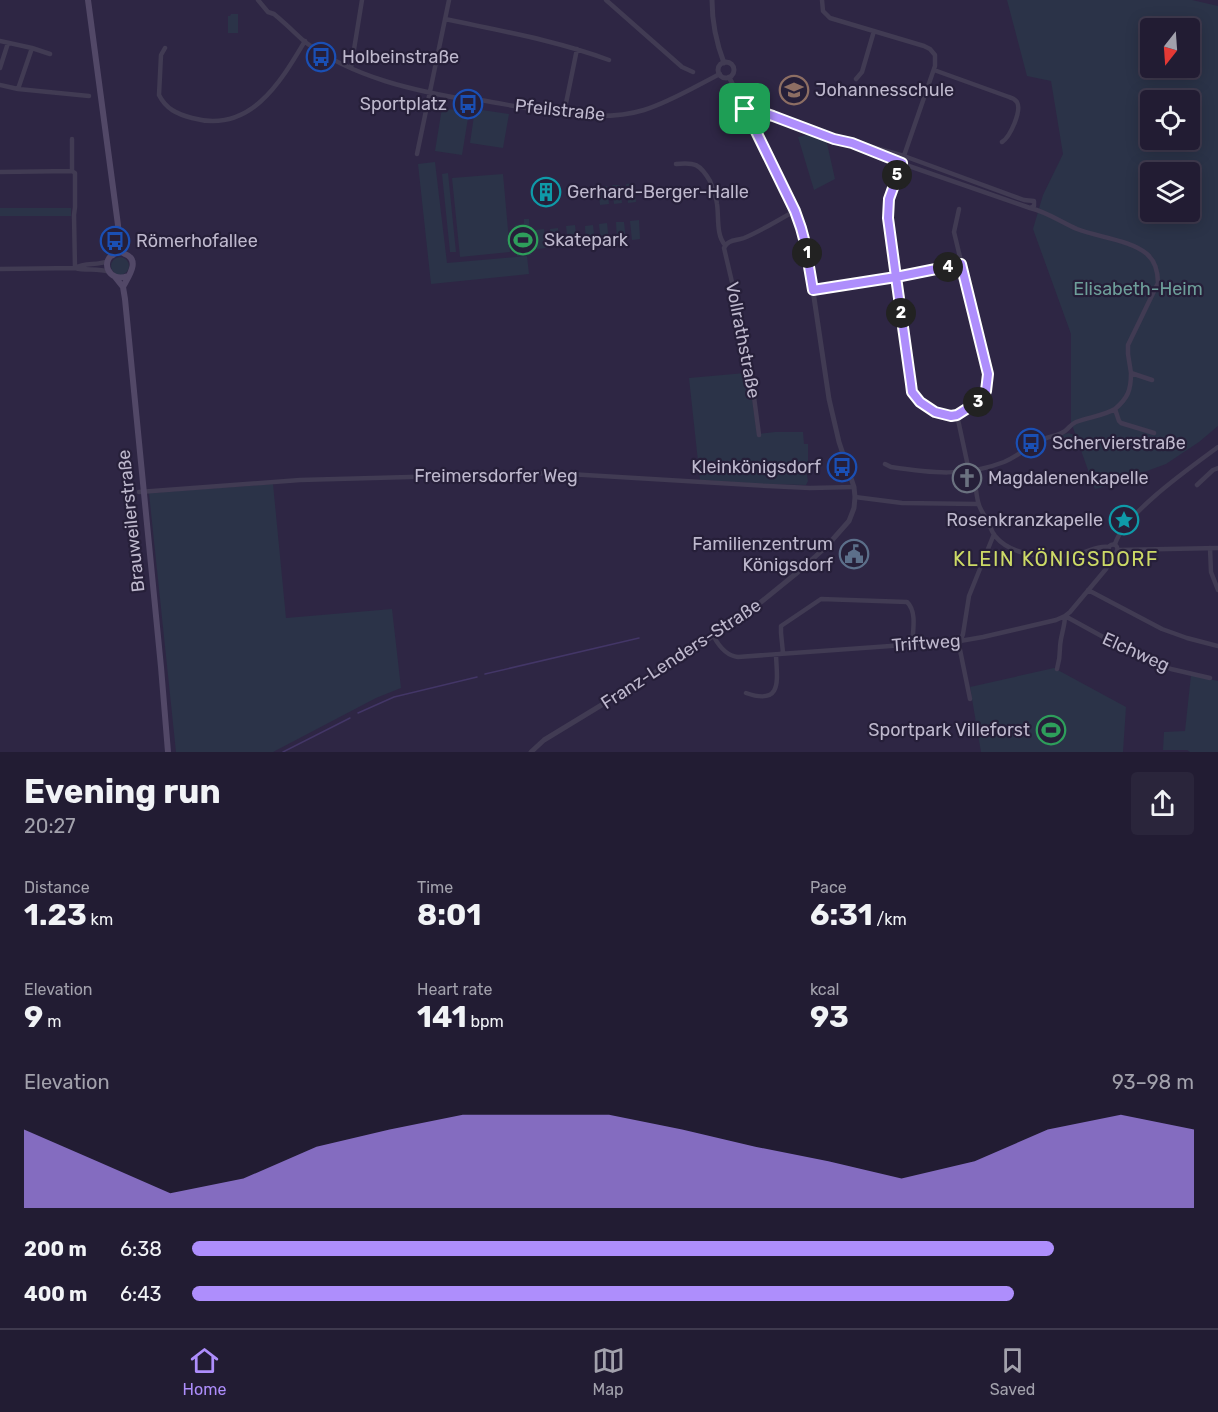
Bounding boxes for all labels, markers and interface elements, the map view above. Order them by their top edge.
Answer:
north arrow [1140,18,1200,78]
map controls [1140,18,1200,222]
bus stop icon: Holbeinstraße [305,41,337,73]
place label: Holbeinstraße [342,46,459,68]
school or university icon: Johannesschule [778,74,810,106]
place label: Johannesschule [815,79,954,101]
pin [719,83,770,134]
bus stop icon: Sportplatz [452,88,484,120]
button: locate [1140,90,1200,150]
icon: arrive [728,92,761,125]
place label: Sportplatz [360,93,447,115]
street label: Pfeilstraße [514,94,606,126]
pin: 5 [882,160,912,190]
button: layers [1140,162,1200,222]
text: 5 [892,165,902,184]
building icon: Gerhard-Berger-Halle [530,176,562,208]
place label: Gerhard-Berger-Halle [567,181,749,203]
sports icon: Skatepark [507,224,539,256]
bus stop icon: Römerhofallee [99,225,131,257]
place label: Skatepark [544,229,629,251]
place label: Römerhofallee [136,230,258,252]
pin: 1 [792,238,822,268]
text: 1 [803,243,811,262]
pin: 4 [933,252,963,282]
text: 4 [943,257,953,276]
park label: Elisabeth-Heim [1073,278,1203,300]
street label: Vollrathstraße [721,280,765,400]
pin: 2 [886,298,916,328]
text: 2 [896,303,906,322]
pin: 3 [963,387,993,417]
text: 3 [973,392,983,411]
bus stop icon: Schervierstraße [1015,427,1047,459]
place label: Schervierstraße [1052,432,1186,454]
street label: Brauweilerstraße [113,449,149,593]
bus stop icon: Kleinkönigsdorf [826,451,858,483]
place label: Kleinkönigsdorf [691,456,821,478]
church icon: Magdalenenkapelle [951,462,983,494]
street label: Freimersdorfer Weg [414,465,578,487]
place label: Magdalenenkapelle [988,467,1149,489]
place icon: Rosenkranzkapelle [1108,504,1140,536]
place label: Rosenkranzkapelle [946,509,1103,531]
place label: Familienzentrum Königsdorf [692,533,833,576]
public building icon: Familienzentrum Königsdorf [838,538,870,570]
district label: KLEIN KÖNIGSDORF [953,547,1159,571]
street label: Franz-Lenders-Straße [597,594,765,714]
street label: Elchweg [1099,627,1173,677]
street label: Triftweg [891,630,961,656]
sports icon: Sportpark Villeforst [1035,714,1067,746]
place label: Sportpark Villeforst [868,719,1030,741]
text: Evening run [24,772,221,811]
button: share [1131,772,1194,835]
text: 20:27 [24,814,76,838]
text: Distance [24,878,90,897]
text: Time [417,878,453,897]
text: Pace [810,878,847,897]
text: 1.23 [24,897,87,933]
text: 8:01 [417,897,481,933]
text: 6:31 [810,897,873,933]
text: km [87,910,113,929]
text: /km [873,910,907,929]
text: Elevation [24,980,93,999]
text: Heart rate [417,980,492,999]
text: kcal [810,980,839,999]
text: 9 [24,999,43,1035]
text: 141 [417,999,467,1035]
text: 93 [810,999,849,1035]
text: m [43,1012,61,1031]
text: bpm [467,1012,504,1031]
text: Elevation [24,1070,110,1094]
text: 93–98 m [1112,1070,1194,1094]
text: 200 m [24,1237,87,1261]
text: 6:38 [120,1237,162,1261]
text: 400 m [24,1282,87,1306]
text: 6:43 [120,1282,162,1306]
tab: Home [183,1344,226,1399]
tab: Map [592,1344,625,1399]
tab: Saved [990,1344,1035,1399]

